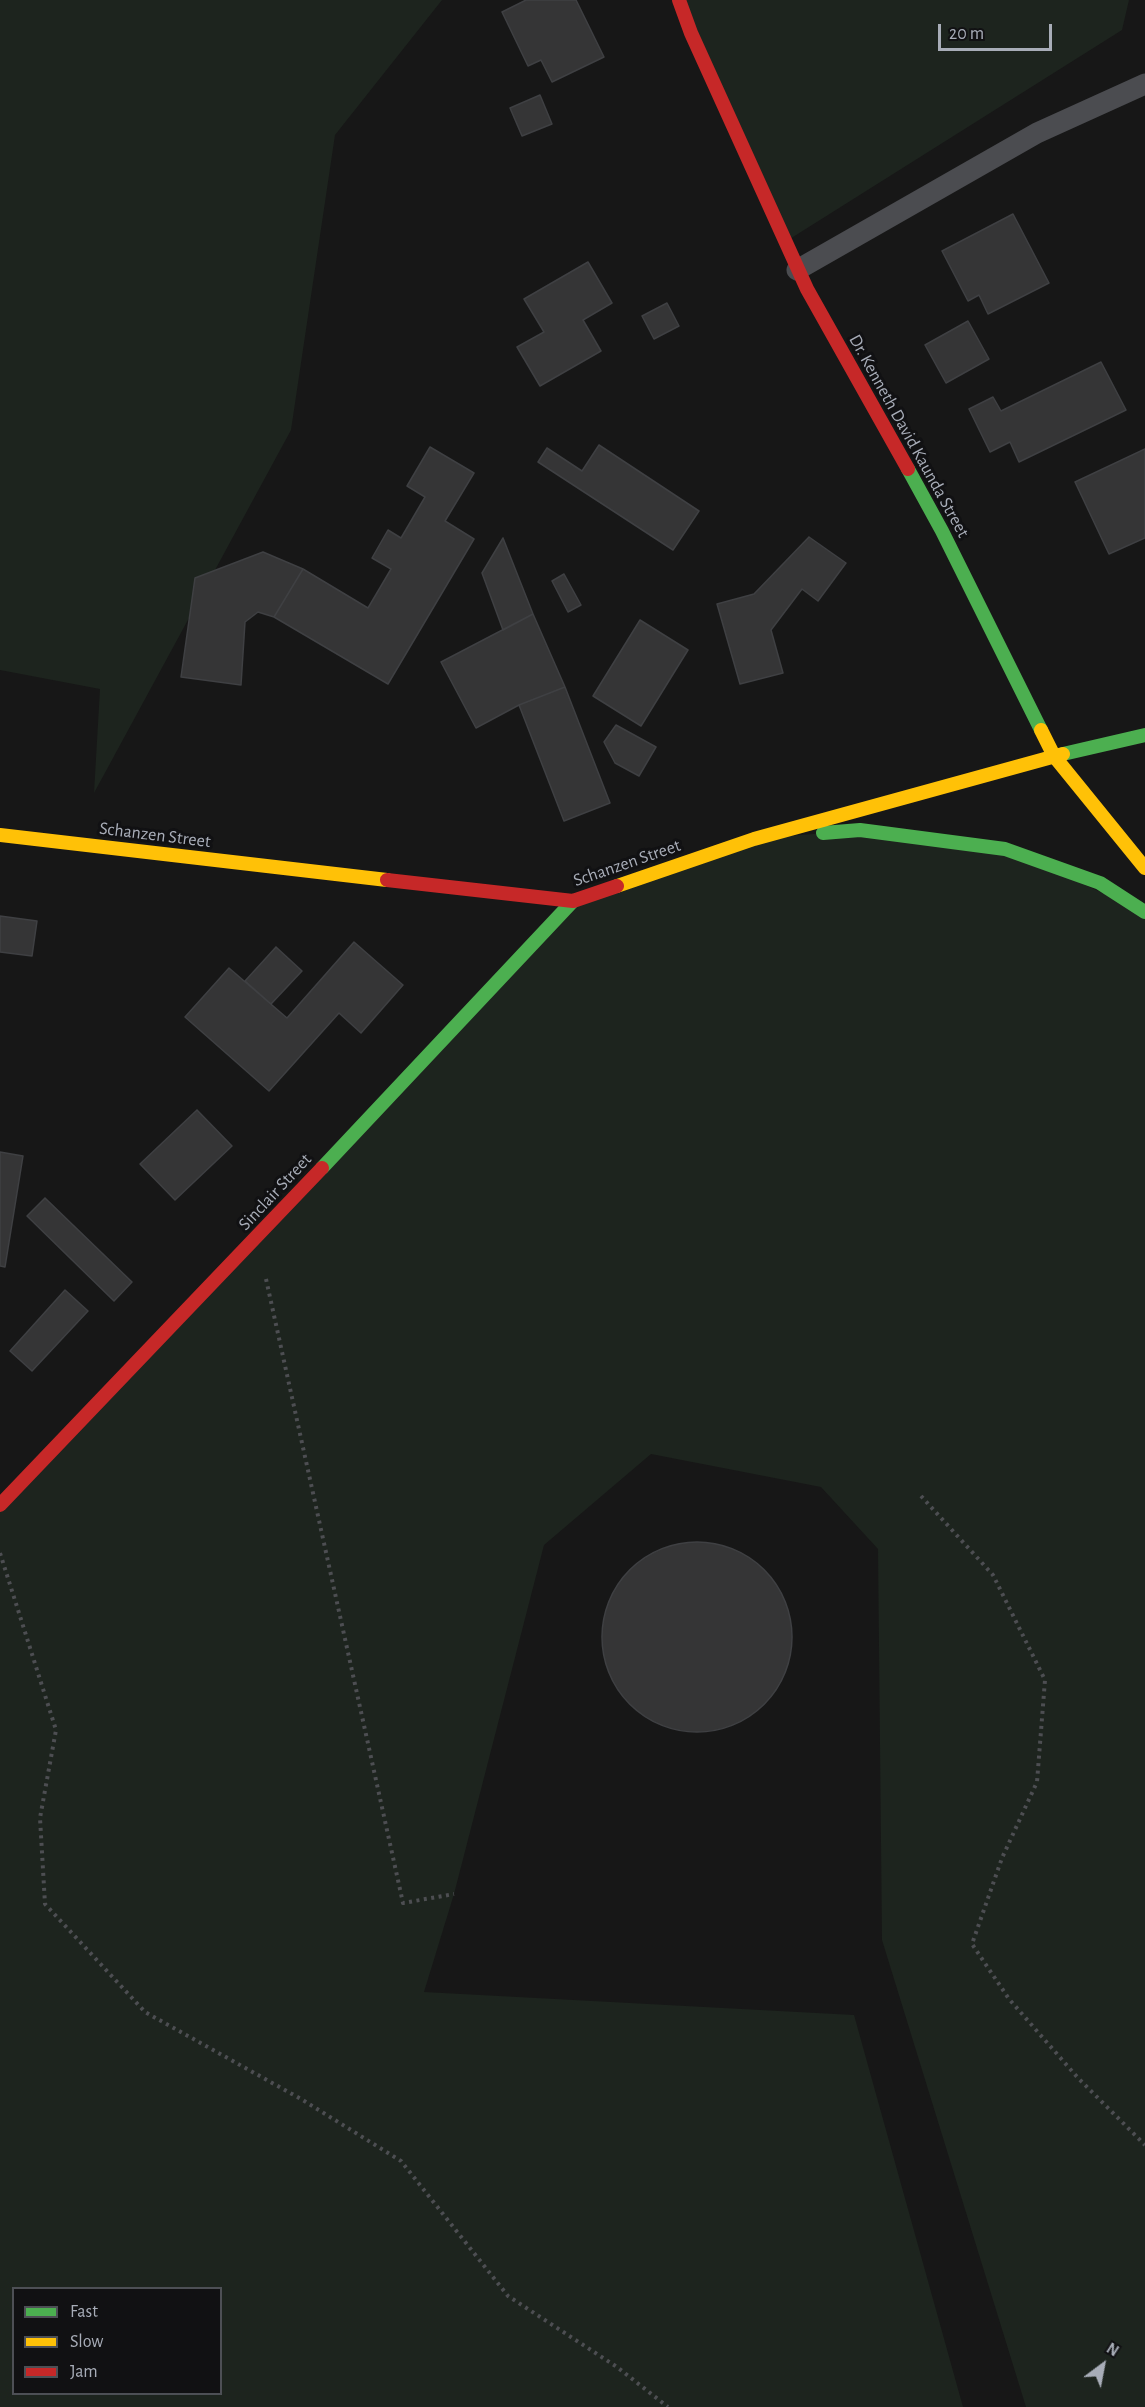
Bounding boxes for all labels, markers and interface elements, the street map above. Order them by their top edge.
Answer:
scale bar [941,12,1055,50]
text: 20 m [949,25,984,43]
street label: Dr. Kenneth David Kaunda Street [844,331,974,541]
street label: Schanzen Street [98,817,212,853]
street label: Schanzen Street [571,835,683,891]
street label: Sinclair Street [234,1149,316,1235]
legend [12,2287,222,2395]
text: Fast [70,2303,98,2321]
text: Slow [70,2333,103,2351]
north arrow [1073,2335,1133,2395]
text: N [1104,2340,1121,2359]
text: Jam [70,2363,98,2381]

